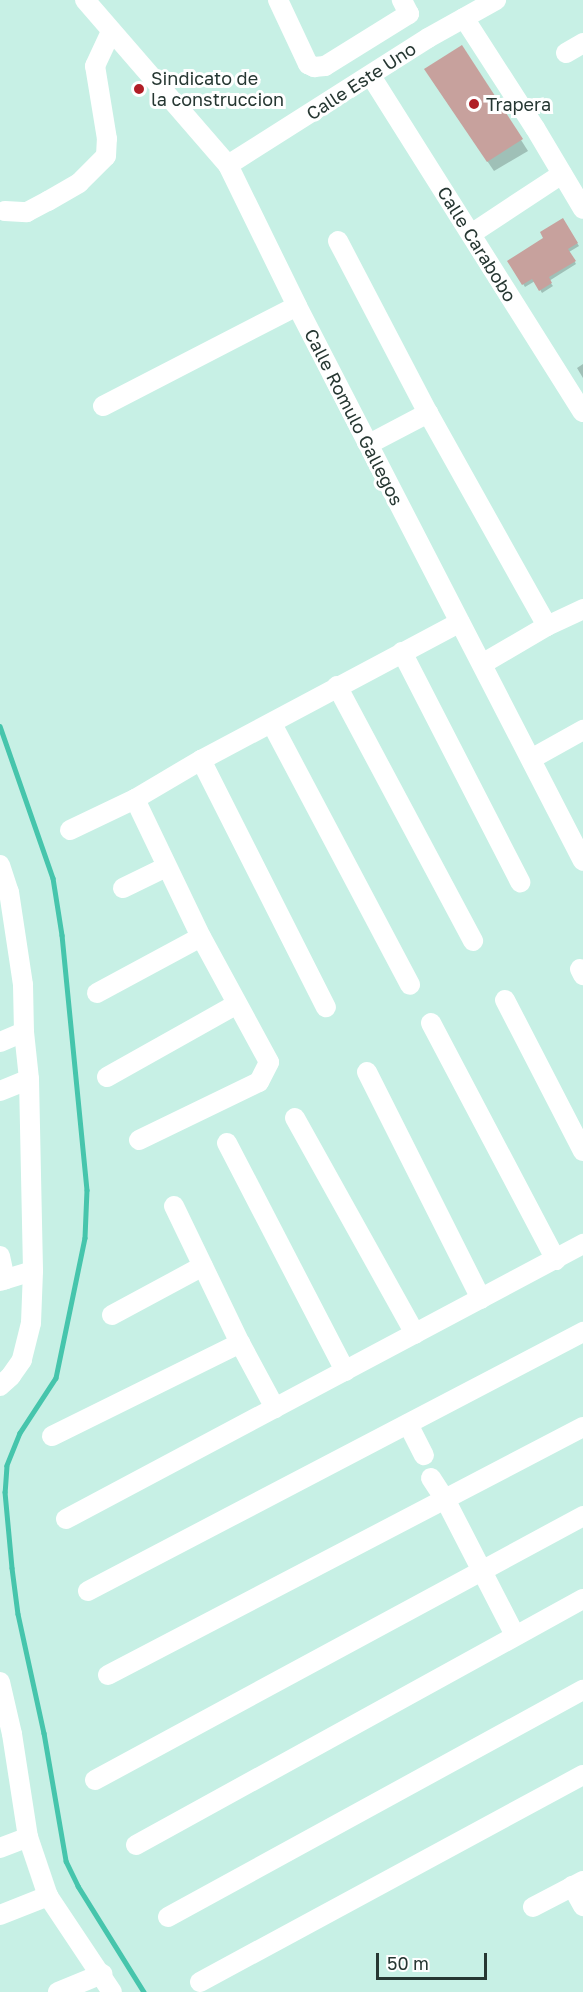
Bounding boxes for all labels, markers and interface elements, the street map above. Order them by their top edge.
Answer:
street label: Calle Este Uno [302,38,420,124]
place label: Sindicato de la construccion [151,68,284,110]
marker: Sindicato de la construccion [132,82,146,96]
place label: Trapera [486,93,551,115]
marker: Trapera [467,97,481,111]
street label: Calle Carabobo [433,182,521,306]
street label: Calle Romulo Gallegos [300,325,408,509]
scale bar [379,1941,490,1979]
text: 50 m [387,1952,429,1974]

